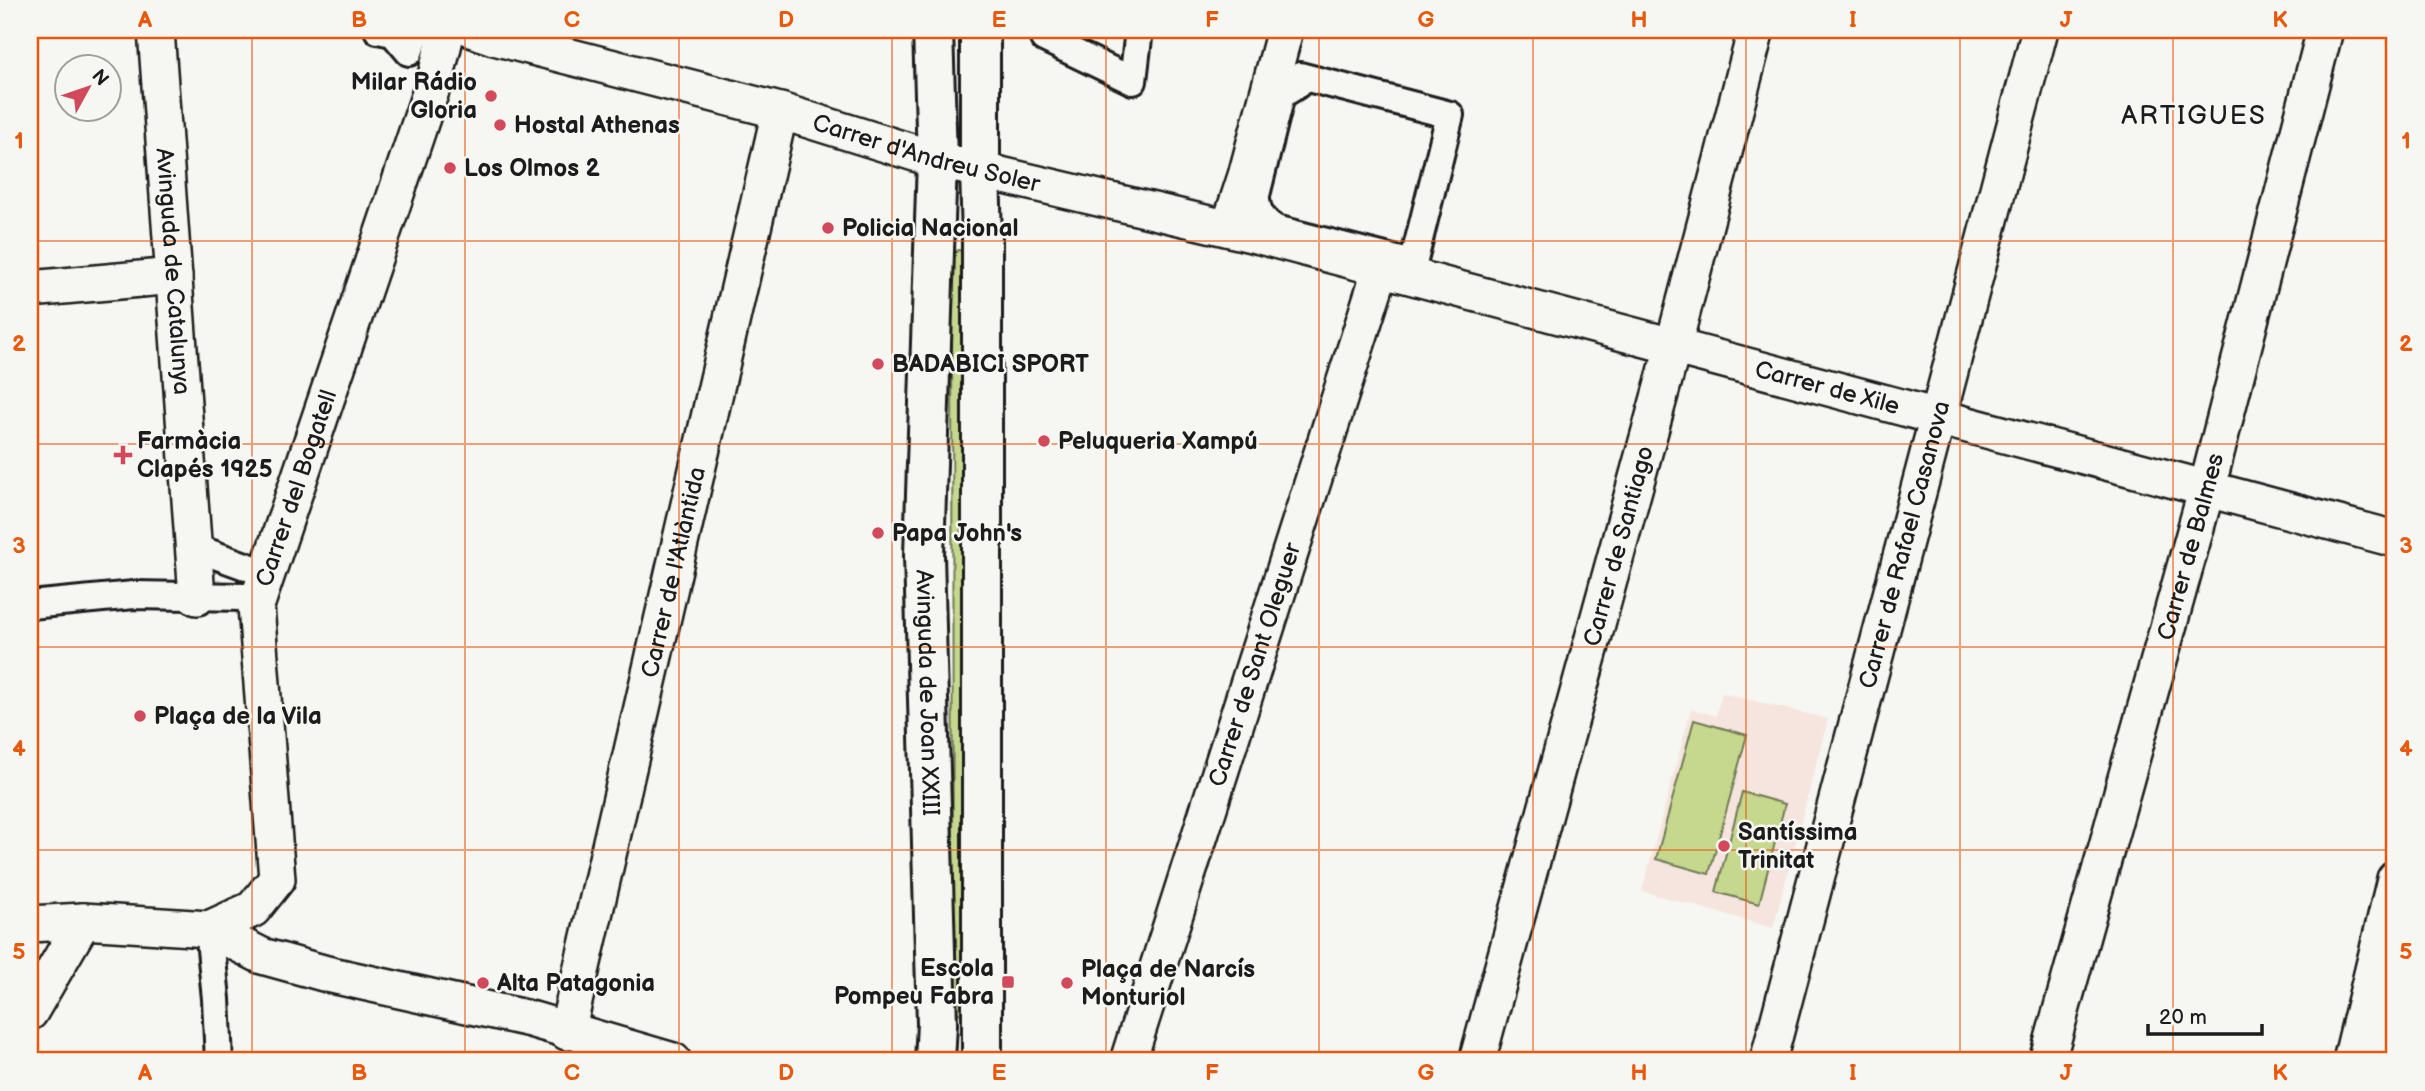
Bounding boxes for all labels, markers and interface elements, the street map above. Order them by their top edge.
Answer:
text: A [137,6,153,34]
text: B [351,6,367,34]
text: C [564,6,580,34]
text: D [778,6,794,34]
text: E [992,6,1007,34]
text: F [1205,6,1219,34]
text: G [1418,6,1435,34]
text: H [1630,6,1648,34]
text: I [1849,6,1857,34]
text: J [2060,6,2073,34]
text: K [2272,6,2288,34]
north arrow [52,52,122,122]
text: N [86,65,113,91]
place label: Milar Rádio Gloria [351,68,477,125]
marker: Milar Rádio Gloria [483,88,499,104]
district label: ARTIGUES [2121,101,2267,132]
street label: Carrer d'Andreu Soler [809,108,1043,199]
place label: Hostal Athenas [514,111,680,140]
marker: Hostal Athenas [492,117,508,133]
text: 1 [14,127,24,155]
text: 1 [2401,127,2411,155]
street label: Avinguda de Catalunya [150,147,196,396]
place label: Los Olmos 2 [464,154,600,183]
marker: Los Olmos 2 [442,160,458,176]
place label: Policia Nacional [842,214,1018,243]
marker: Policia Nacional [820,220,836,236]
text: 2 [12,330,26,358]
text: 2 [2399,330,2413,358]
place label: BADABICI SPORT [892,350,1089,379]
street label: Carrer de Xile [1752,355,1903,421]
marker: BADABICI SPORT [870,356,886,372]
street label: Carrer del Bogatell [250,386,343,591]
street label: Carrer de Rafael Casanova [1853,398,1957,692]
place label: Farmàcia Clapés 1925 [137,427,273,484]
place label: Peluqueria Xampú [1058,427,1258,456]
marker: Peluqueria Xampú [1036,433,1052,449]
street label: Carrer de Santiago [1577,443,1660,650]
marker: Farmàcia Clapés 1925 [115,447,131,463]
street label: Carrer de Balmes [2151,450,2230,644]
street label: Carrer de l'Atlàntida [635,464,712,680]
place label: Papa John's [892,519,1022,548]
marker: Papa John's [870,525,886,541]
text: 3 [12,532,26,560]
text: 3 [2399,532,2413,560]
street label: Carrer de Sant Oleguer [1202,539,1307,790]
street label: Avinguda de Joan XXIII [909,569,945,816]
place label: Plaça de la Vila [154,702,322,731]
marker: Plaça de la Vila [132,708,148,724]
text: 4 [12,735,26,763]
text: 4 [2399,735,2413,763]
place label: Santíssima Trinitat [1738,818,1857,875]
marker: Santíssima Trinitat [1716,838,1732,854]
text: 5 [12,938,26,966]
text: 5 [2399,938,2413,966]
place label: Escola Pompeu Fabra [834,954,994,1011]
place label: Plaça de Narcís Monturiol [1081,955,1255,1012]
place label: Alta Patagonia [496,969,655,998]
marker: Escola Pompeu Fabra [1000,974,1016,990]
marker: Alta Patagonia [475,975,491,991]
marker: Plaça de Narcís Monturiol [1059,975,1075,991]
scale bar [2148,993,2262,1037]
text: 20 m [2159,1005,2207,1030]
text: A [137,1059,153,1087]
text: B [351,1059,367,1087]
text: C [564,1059,580,1087]
text: D [778,1059,794,1087]
text: E [992,1059,1007,1087]
text: F [1205,1059,1219,1087]
text: G [1418,1059,1435,1087]
text: H [1630,1059,1648,1087]
text: I [1849,1059,1857,1087]
text: J [2060,1059,2073,1087]
text: K [2272,1059,2288,1087]

